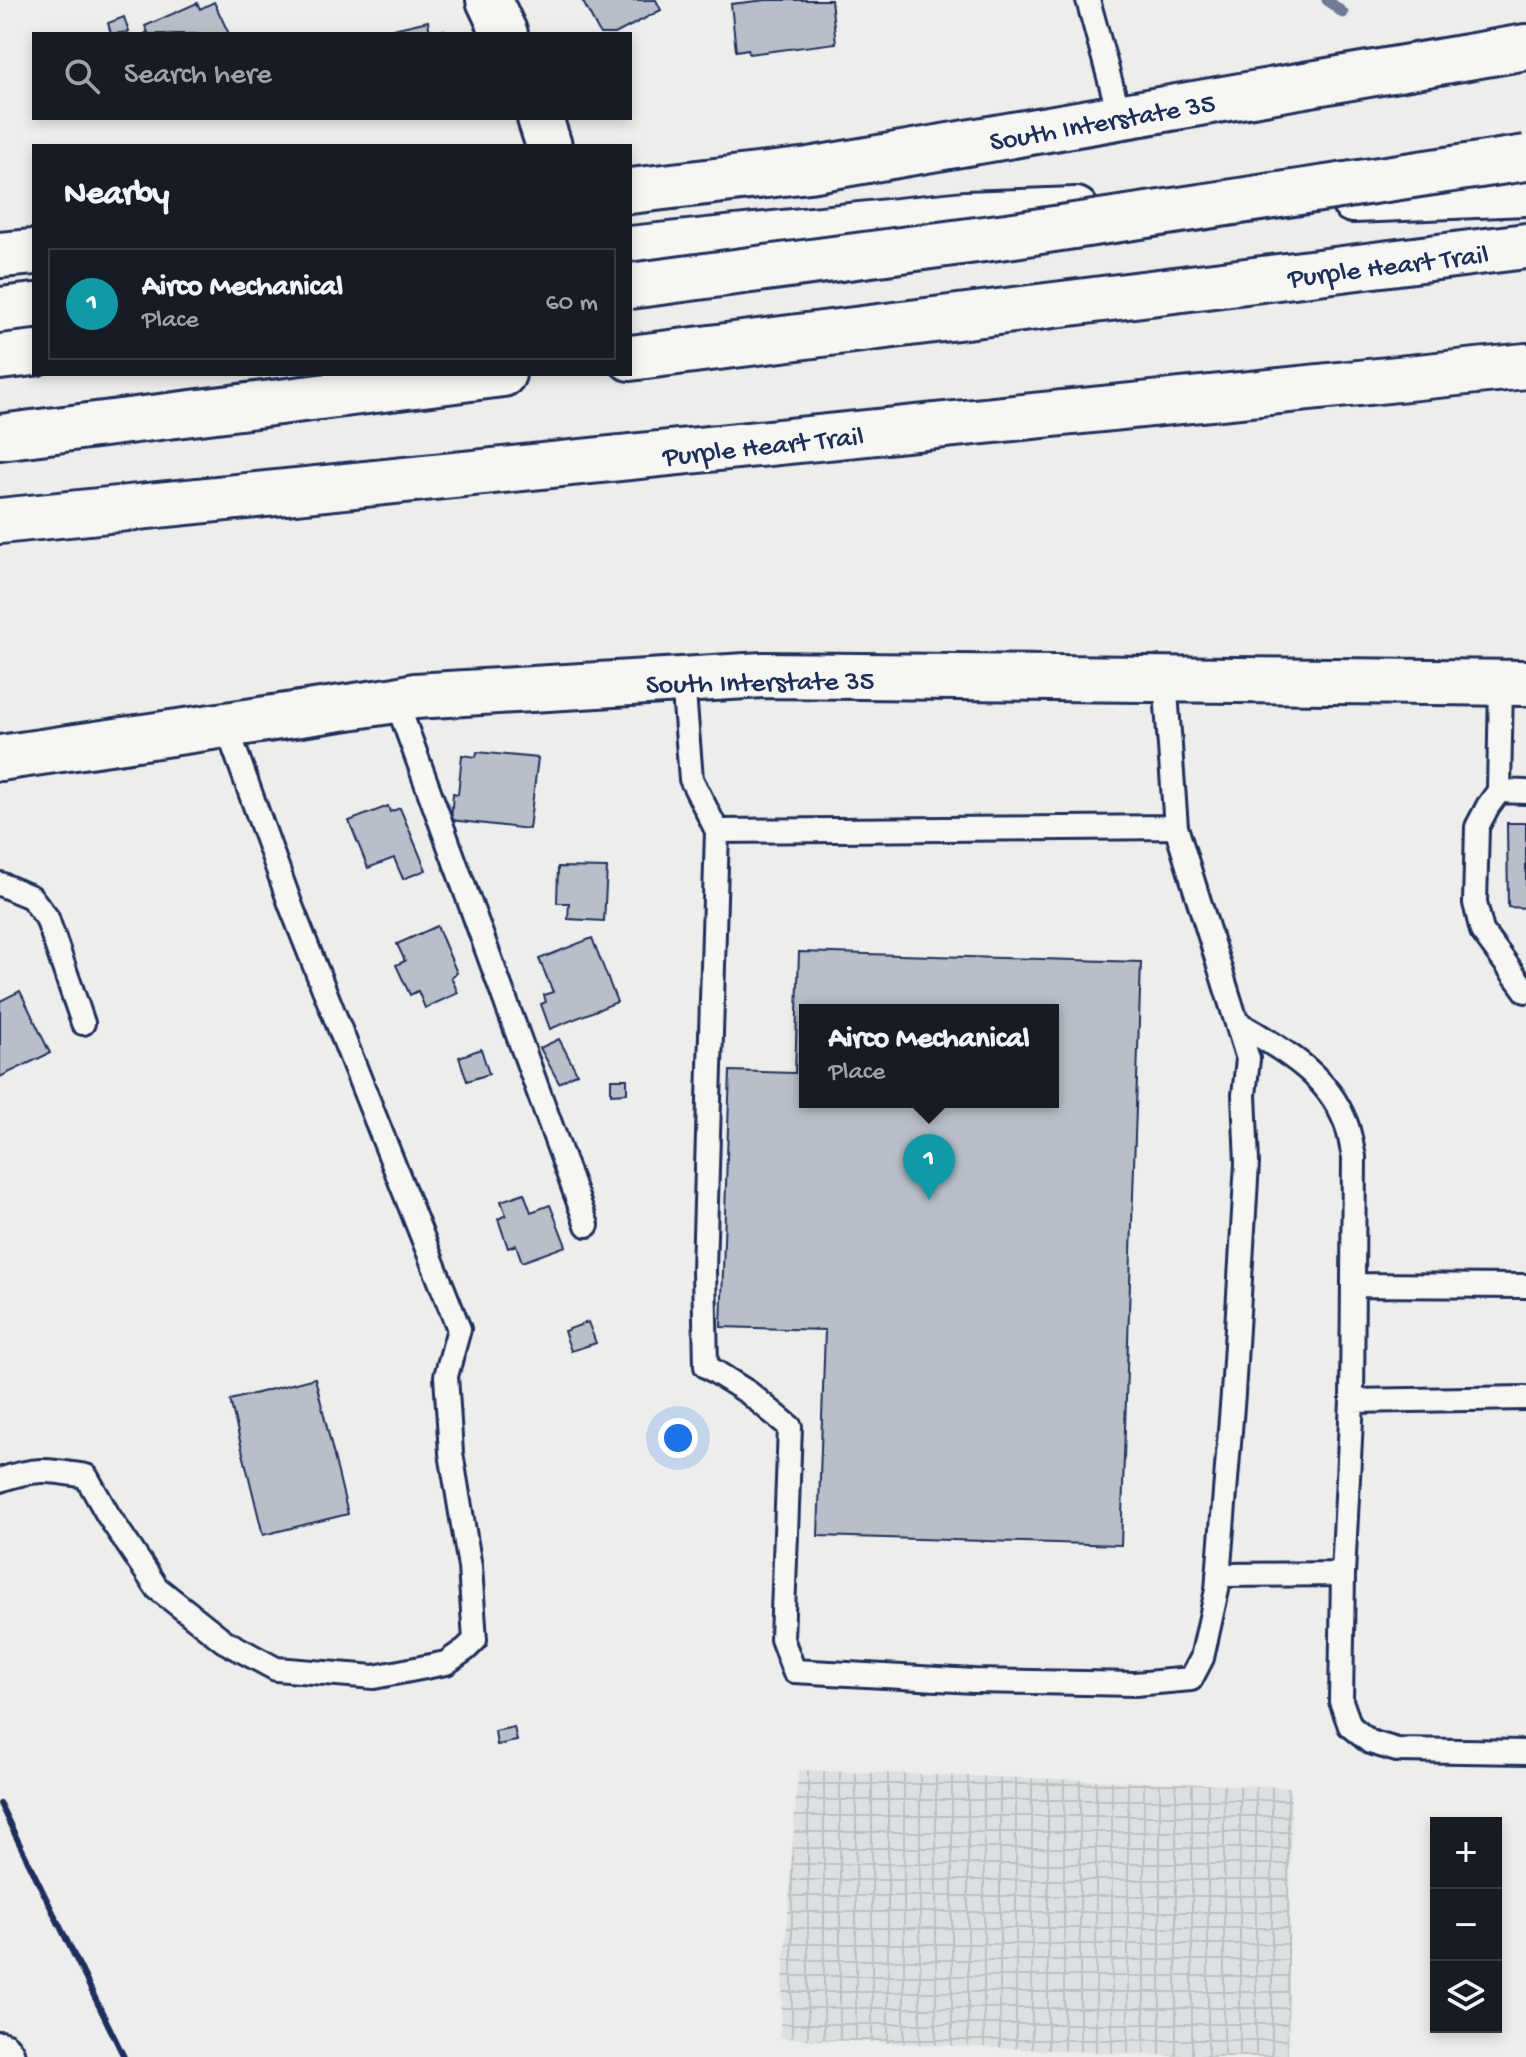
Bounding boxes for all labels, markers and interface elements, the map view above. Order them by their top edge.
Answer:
search box [32,32,632,120]
icon: search [60,54,104,98]
text: Search here [124,59,272,94]
street label: South Interstate 35 [987,88,1218,161]
text: Nearby [64,176,169,216]
street label: Purple Heart Trail [1285,240,1491,297]
text: Airco Mechanical [142,271,343,306]
text: 1 [87,289,97,320]
text: 60 m [545,289,598,320]
text: Place [142,306,199,337]
street label: Purple Heart Trail [660,422,866,476]
street label: South Interstate 35 [645,666,875,703]
popup [799,1004,1059,1108]
text: Airco Mechanical [828,1023,1030,1058]
text: Place [828,1058,885,1089]
pin: 1 [903,1134,955,1200]
your location [658,1418,698,1458]
map controls [1430,1817,1502,2033]
button: + [1430,1817,1502,1889]
button: − [1430,1889,1502,1961]
button: layers [1430,1961,1502,2033]

